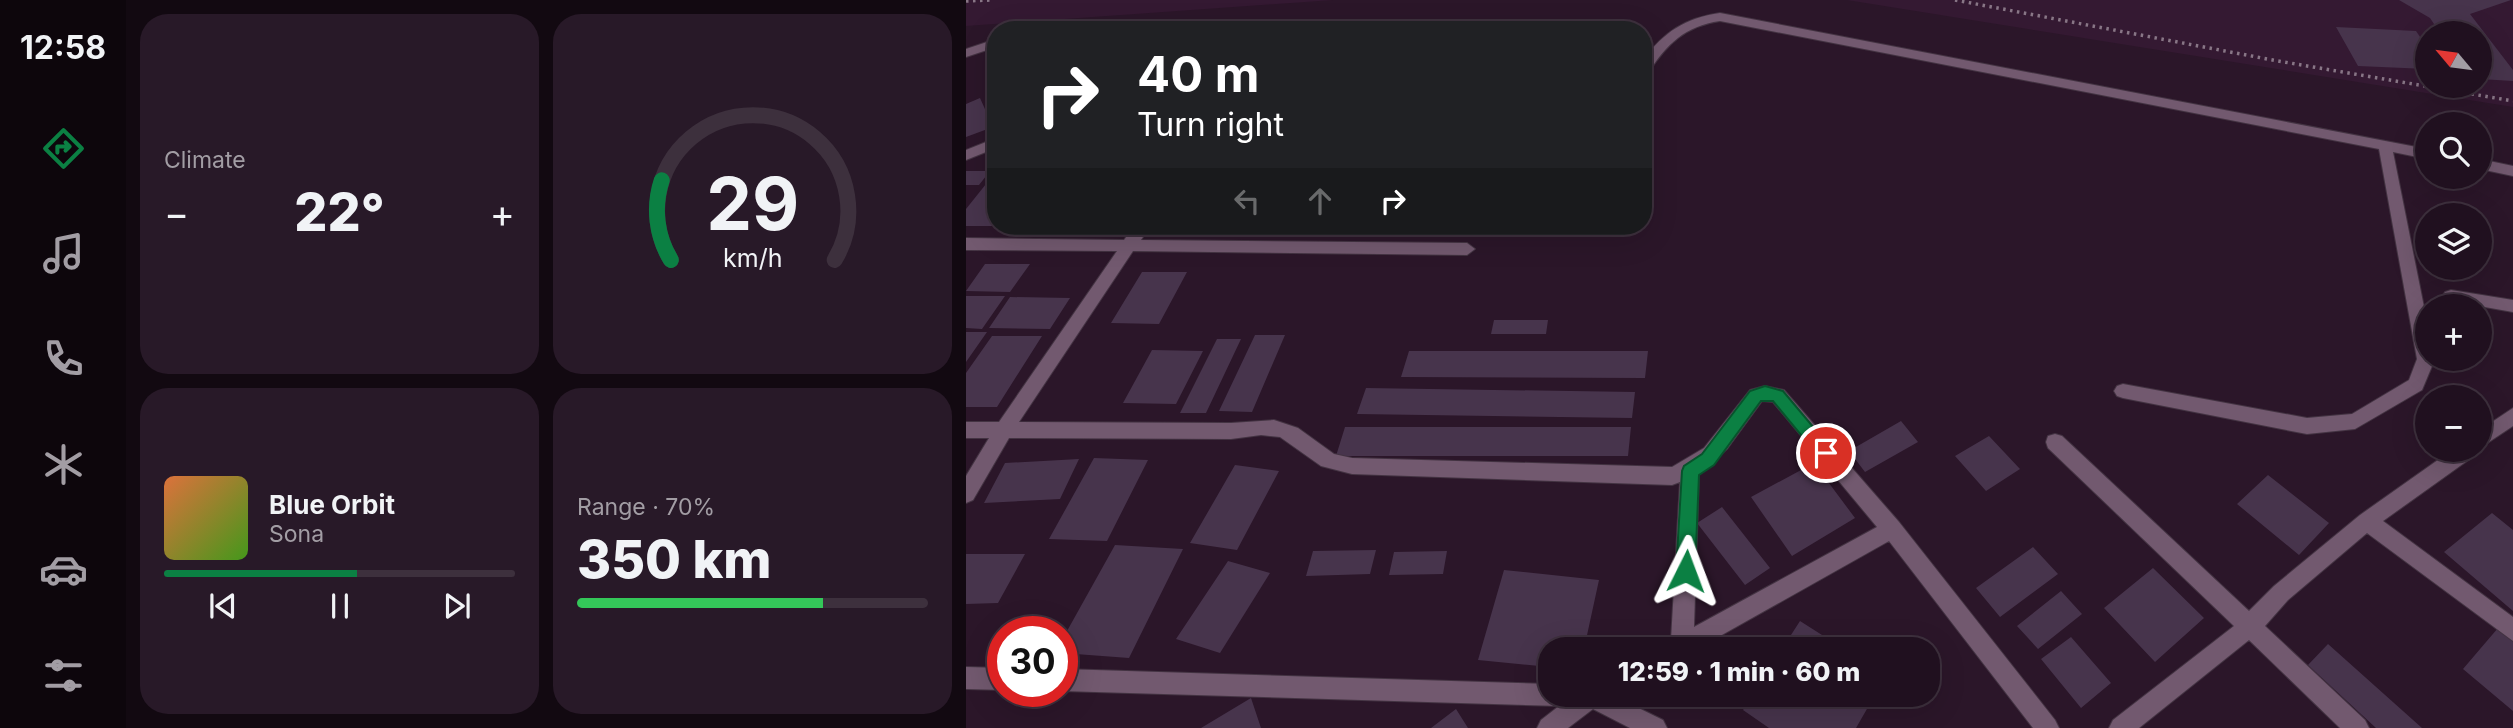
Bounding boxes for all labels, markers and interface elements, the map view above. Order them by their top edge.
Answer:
north arrow [2415,21,2492,98]
map controls [2415,21,2492,462]
text: 12:58 [20,28,106,67]
text: 40 m [1137,45,1260,104]
icon: right [1022,49,1113,140]
text: Turn right [1137,105,1284,144]
button: search [2415,112,2492,189]
icon: directions [39,124,88,173]
text: Climate [164,146,246,174]
text: 29 [706,159,799,248]
text: 22° [294,181,385,244]
icon: left [1228,182,1266,220]
icon: ahead [1301,182,1339,220]
icon: right [1374,182,1412,220]
text: − [164,190,189,236]
text: + [490,190,515,236]
button: layers [2415,203,2492,280]
icon: music [39,229,88,278]
text: km/h [723,243,782,273]
button: + [2415,294,2492,371]
icon: phone [39,334,88,383]
button: − [2415,385,2492,462]
pin [1796,423,1856,483]
icon: arrive [1807,434,1845,472]
icon: climate [39,440,88,489]
text: Blue Orbit [269,489,395,520]
text: Range · 70% [577,493,715,521]
text: Sona [269,520,324,548]
text: 350 km [577,528,771,591]
position arrow [1649,534,1723,608]
icon: car [39,545,88,594]
icon: previous [204,587,242,625]
icon: pause [321,587,359,625]
icon: next [438,587,476,625]
speed limit sign: 30 [987,616,1078,707]
icon: filters [39,651,88,700]
text: 12:59 · 1 min · 60 m [1618,656,1860,687]

